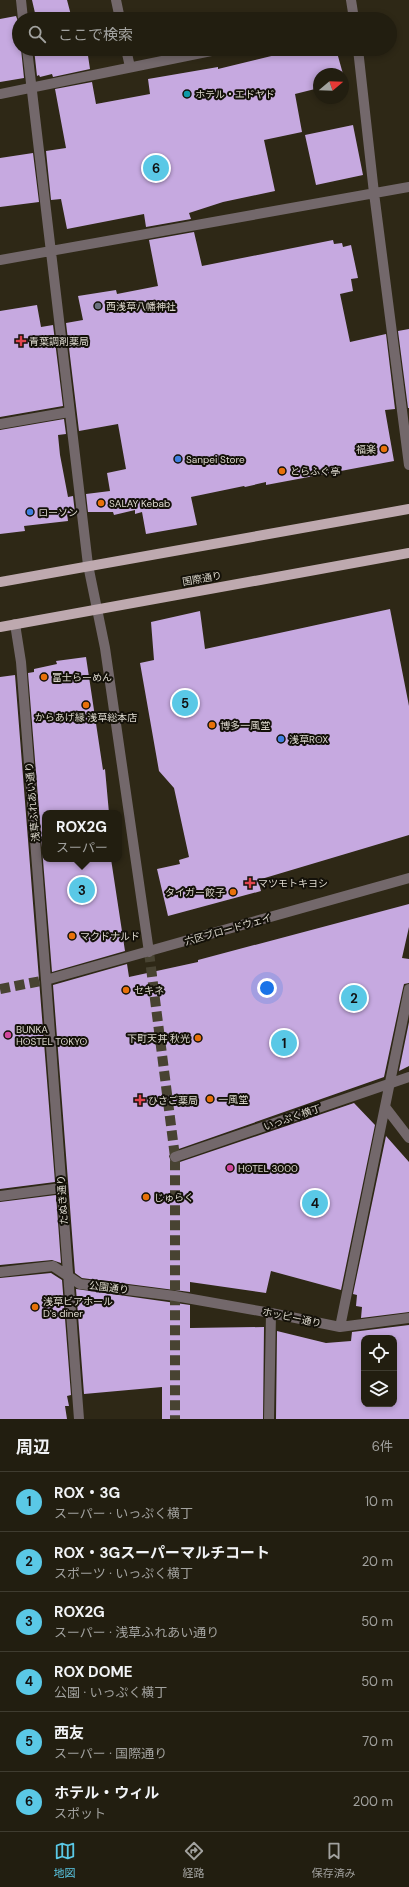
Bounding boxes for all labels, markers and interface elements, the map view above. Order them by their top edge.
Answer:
search box [12,12,397,56]
icon: search [26,23,48,45]
text: ここで検索 [58,25,133,45]
north arrow [313,68,349,104]
place label: ホテル・エドヤド [195,88,275,101]
marker: ホテル・エドヤド [182,89,192,99]
pin: 6 [143,153,169,183]
place label: 西浅草八幡神社 [106,300,176,313]
marker: 西浅草八幡神社 [93,301,103,311]
place label: 青葉調剤薬局 [29,335,89,348]
marker: 青葉調剤薬局 [16,336,26,346]
place label: 福楽 [356,443,376,456]
marker: 福楽 [379,444,389,454]
place label: Sanpei Store [186,453,245,466]
marker: Sanpei Store [173,454,183,464]
place label: とらふぐ亭 [290,465,340,478]
marker: とらふぐ亭 [277,466,287,476]
place label: SALAY Kebab [109,497,170,510]
marker: SALAY Kebab [96,498,106,508]
place label: ローソン [38,506,78,519]
marker: ローソン [25,507,35,517]
street label: 国際通り [181,569,223,588]
place label: 富士らーめん [52,671,112,684]
marker: 富士らーめん [39,672,49,682]
pin: 5 [172,688,198,718]
marker: からあげ縁 浅草総本店 [81,700,91,710]
place label: からあげ縁 浅草総本店 [35,711,137,724]
place label: 博多一風堂 [220,719,270,732]
marker: 博多一風堂 [207,720,217,730]
place label: 浅草ROX [289,733,328,746]
marker: 浅草ROX [276,734,286,744]
street label: 浅草ふれあい通り [23,762,42,842]
popup [42,810,122,862]
text: ROX2G [56,817,107,837]
text: スーパー [56,839,108,856]
pin: 3 [69,875,95,905]
place label: マツモトキヨシ [258,877,328,890]
marker: マツモトキヨシ [245,878,255,888]
place label: タイガー餃子 [165,886,225,899]
marker: タイガー餃子 [228,887,238,897]
street label: 六区ブロードウェイ [183,911,273,948]
place label: マクドナルド [80,930,140,943]
marker: マクドナルド [67,931,77,941]
your location [257,978,277,998]
pin: 2 [341,983,367,1013]
place label: セキネ [134,984,164,997]
marker: セキネ [121,985,131,995]
place label: BUNKA HOSTEL TOKYO [16,1023,88,1048]
pin: 1 [271,1028,297,1058]
marker: BUNKA HOSTEL TOKYO [3,1030,13,1040]
place label: 下町天丼 秋光 [127,1032,190,1045]
marker: 下町天丼 秋光 [193,1033,203,1043]
place label: 一風堂 [218,1093,248,1106]
place label: ひさご薬局 [148,1094,198,1107]
marker: 一風堂 [205,1094,215,1104]
marker: ひさご薬局 [135,1095,145,1105]
street label: いっぷく横丁 [262,1102,323,1133]
place label: HOTEL 3000 [238,1162,298,1175]
marker: HOTEL 3000 [225,1163,235,1173]
street label: たぬき通り [54,1175,71,1225]
pin: 4 [302,1188,328,1218]
place label: じゅらく [154,1191,194,1204]
marker: じゅらく [141,1192,151,1202]
street label: 公園通り [88,1279,130,1296]
place label: 浅草ビアホール D's diner [43,1295,113,1320]
marker: 浅草ビアホール D's diner [30,1302,40,1312]
street label: ホッピー通り [261,1305,323,1330]
map controls [361,1335,397,1407]
button: locate [361,1335,397,1371]
button: layers [361,1371,397,1407]
text: 周辺 [16,1436,50,1458]
text: 6件 [372,1438,393,1455]
text: ROX・3G [54,1483,120,1503]
text: 1 [27,1493,31,1510]
text: 10 m [365,1493,393,1510]
text: スーパー · いっぷく横丁 [54,1505,193,1522]
text: ROX・3Gスーパーマルチコート [54,1543,270,1563]
text: 2 [25,1553,33,1570]
text: 20 m [362,1553,393,1570]
text: スポーツ · いっぷく横丁 [54,1565,193,1582]
text: ROX2G [54,1602,105,1622]
text: 3 [25,1613,33,1630]
text: 50 m [361,1613,393,1630]
text: スーパー · 浅草ふれあい通り [54,1624,219,1641]
text: ROX DOME [54,1662,132,1682]
text: 4 [25,1673,33,1690]
text: 50 m [361,1673,393,1690]
text: 公園 · いっぷく横丁 [54,1684,168,1701]
text: 西友 [54,1723,84,1743]
text: 5 [25,1733,33,1750]
text: 70 m [362,1733,393,1750]
text: スーパー · 国際通り [54,1745,167,1762]
text: ホテル・ウィル [54,1783,159,1803]
text: 6 [25,1793,33,1810]
text: 200 m [353,1793,393,1810]
text: スポット [54,1805,106,1822]
tab: 地図 [54,1840,76,1880]
tab: 経路 [183,1840,205,1880]
tab: 保存済み [312,1840,356,1880]

